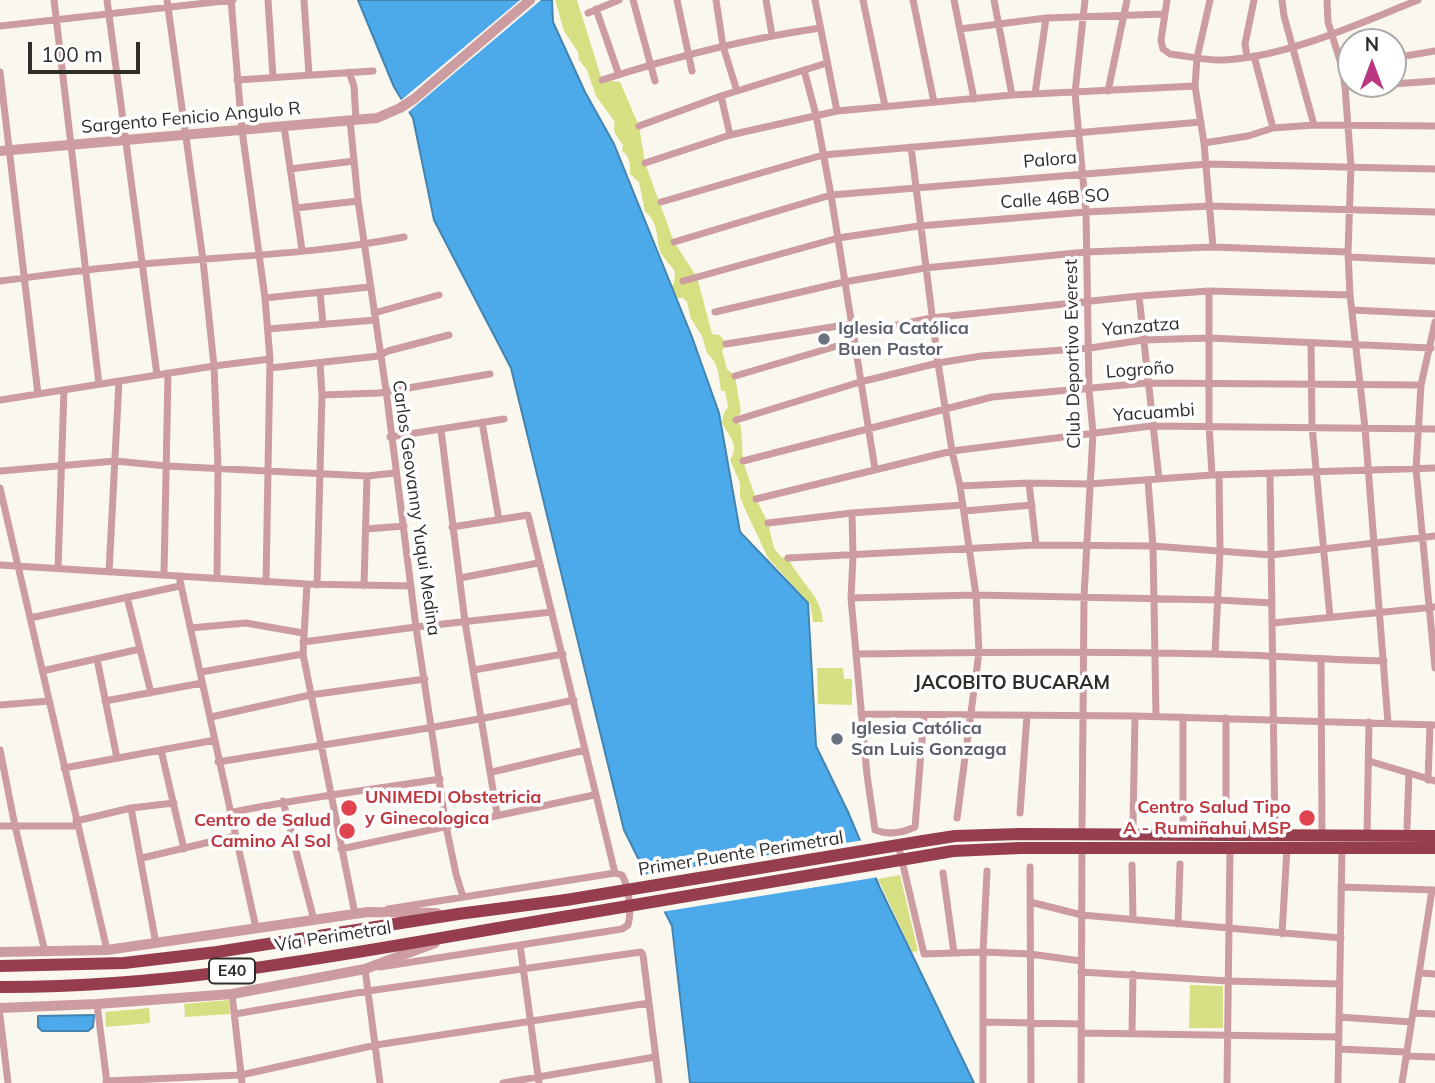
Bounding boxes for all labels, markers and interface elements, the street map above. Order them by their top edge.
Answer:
scale bar [32,28,144,72]
north arrow [1337,28,1407,98]
text: N [1365,32,1379,56]
text: 100 m [41,41,103,67]
street label: Sargento Fenicio Angulo R [80,98,302,138]
street label: Palora [1022,147,1078,173]
street label: Calle 46B SO [1000,184,1110,214]
street label: Club Deportivo Everest [1061,259,1085,449]
street label: Yanzatza [1102,313,1180,341]
place label: Iglesia Católica Buen Pastor [838,318,969,360]
marker: Iglesia Católica Buen Pastor [816,331,832,347]
street label: Logroño [1105,357,1175,383]
street label: Carlos Geovanny Yuqui Medina [387,379,445,637]
street label: Yacuambi [1113,399,1195,427]
district label: JACOBITO BUCARAM [914,672,1110,694]
place label: Iglesia Católica San Luis Gonzaga [851,718,1007,760]
marker: Iglesia Católica San Luis Gonzaga [829,731,845,747]
place label: UNIMEDI Obstetricia y Ginecologica [365,787,541,830]
place label: Centro Salud Tipo A - Rumiñahui MSP [1123,797,1291,840]
marker: UNIMEDI Obstetricia y Ginecologica [339,798,359,818]
marker: Centro Salud Tipo A - Rumiñahui MSP [1297,808,1317,828]
place label: Centro de Salud Camino Al Sol [194,810,331,852]
marker: Centro de Salud Camino Al Sol [337,821,357,841]
street label: Primer Puente Perimetral [637,827,845,881]
street label: Vía Perimetral [273,917,393,957]
road number: E40 [209,959,255,984]

